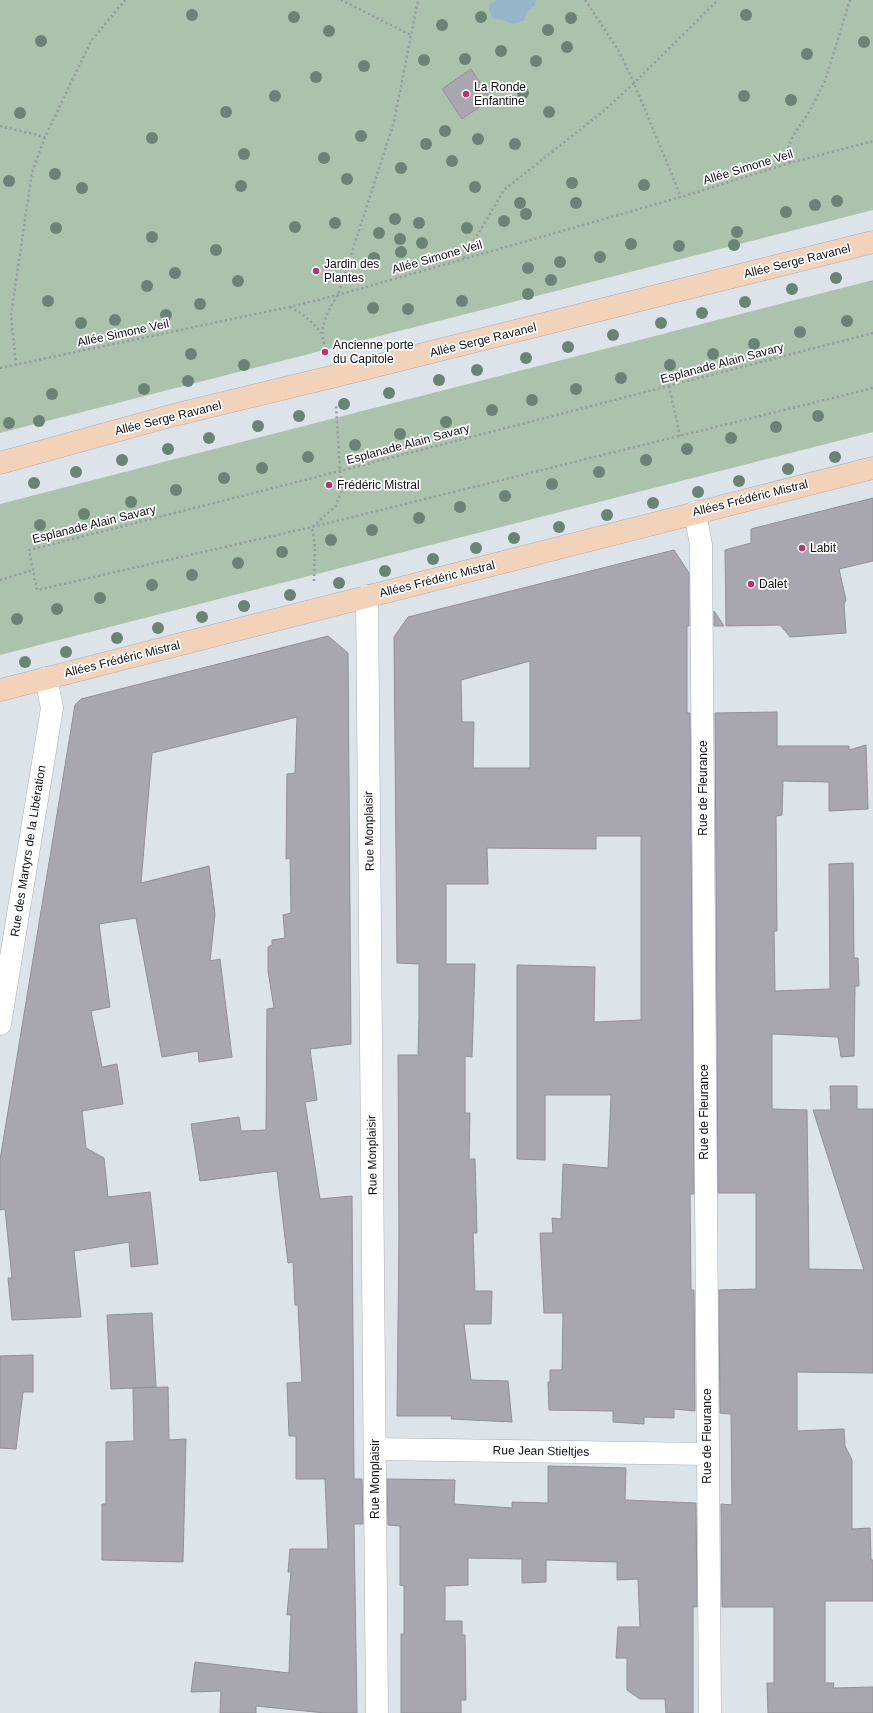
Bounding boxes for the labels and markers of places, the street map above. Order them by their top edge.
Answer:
place label: La Ronde Enfantine [474,80,526,108]
marker: La Ronde Enfantine [461,89,471,99]
place label: Jardin des Plantes [324,257,379,285]
marker: Jardin des Plantes [311,266,321,276]
place label: Ancienne porte du Capitole [333,338,414,366]
marker: Ancienne porte du Capitole [320,347,330,357]
place label: Frédéric Mistral [337,478,420,492]
marker: Frédéric Mistral [324,480,334,490]
place label: Labit [810,541,837,555]
marker: Labit [797,543,807,553]
place label: Dalet [759,577,788,591]
marker: Dalet [746,579,756,589]

